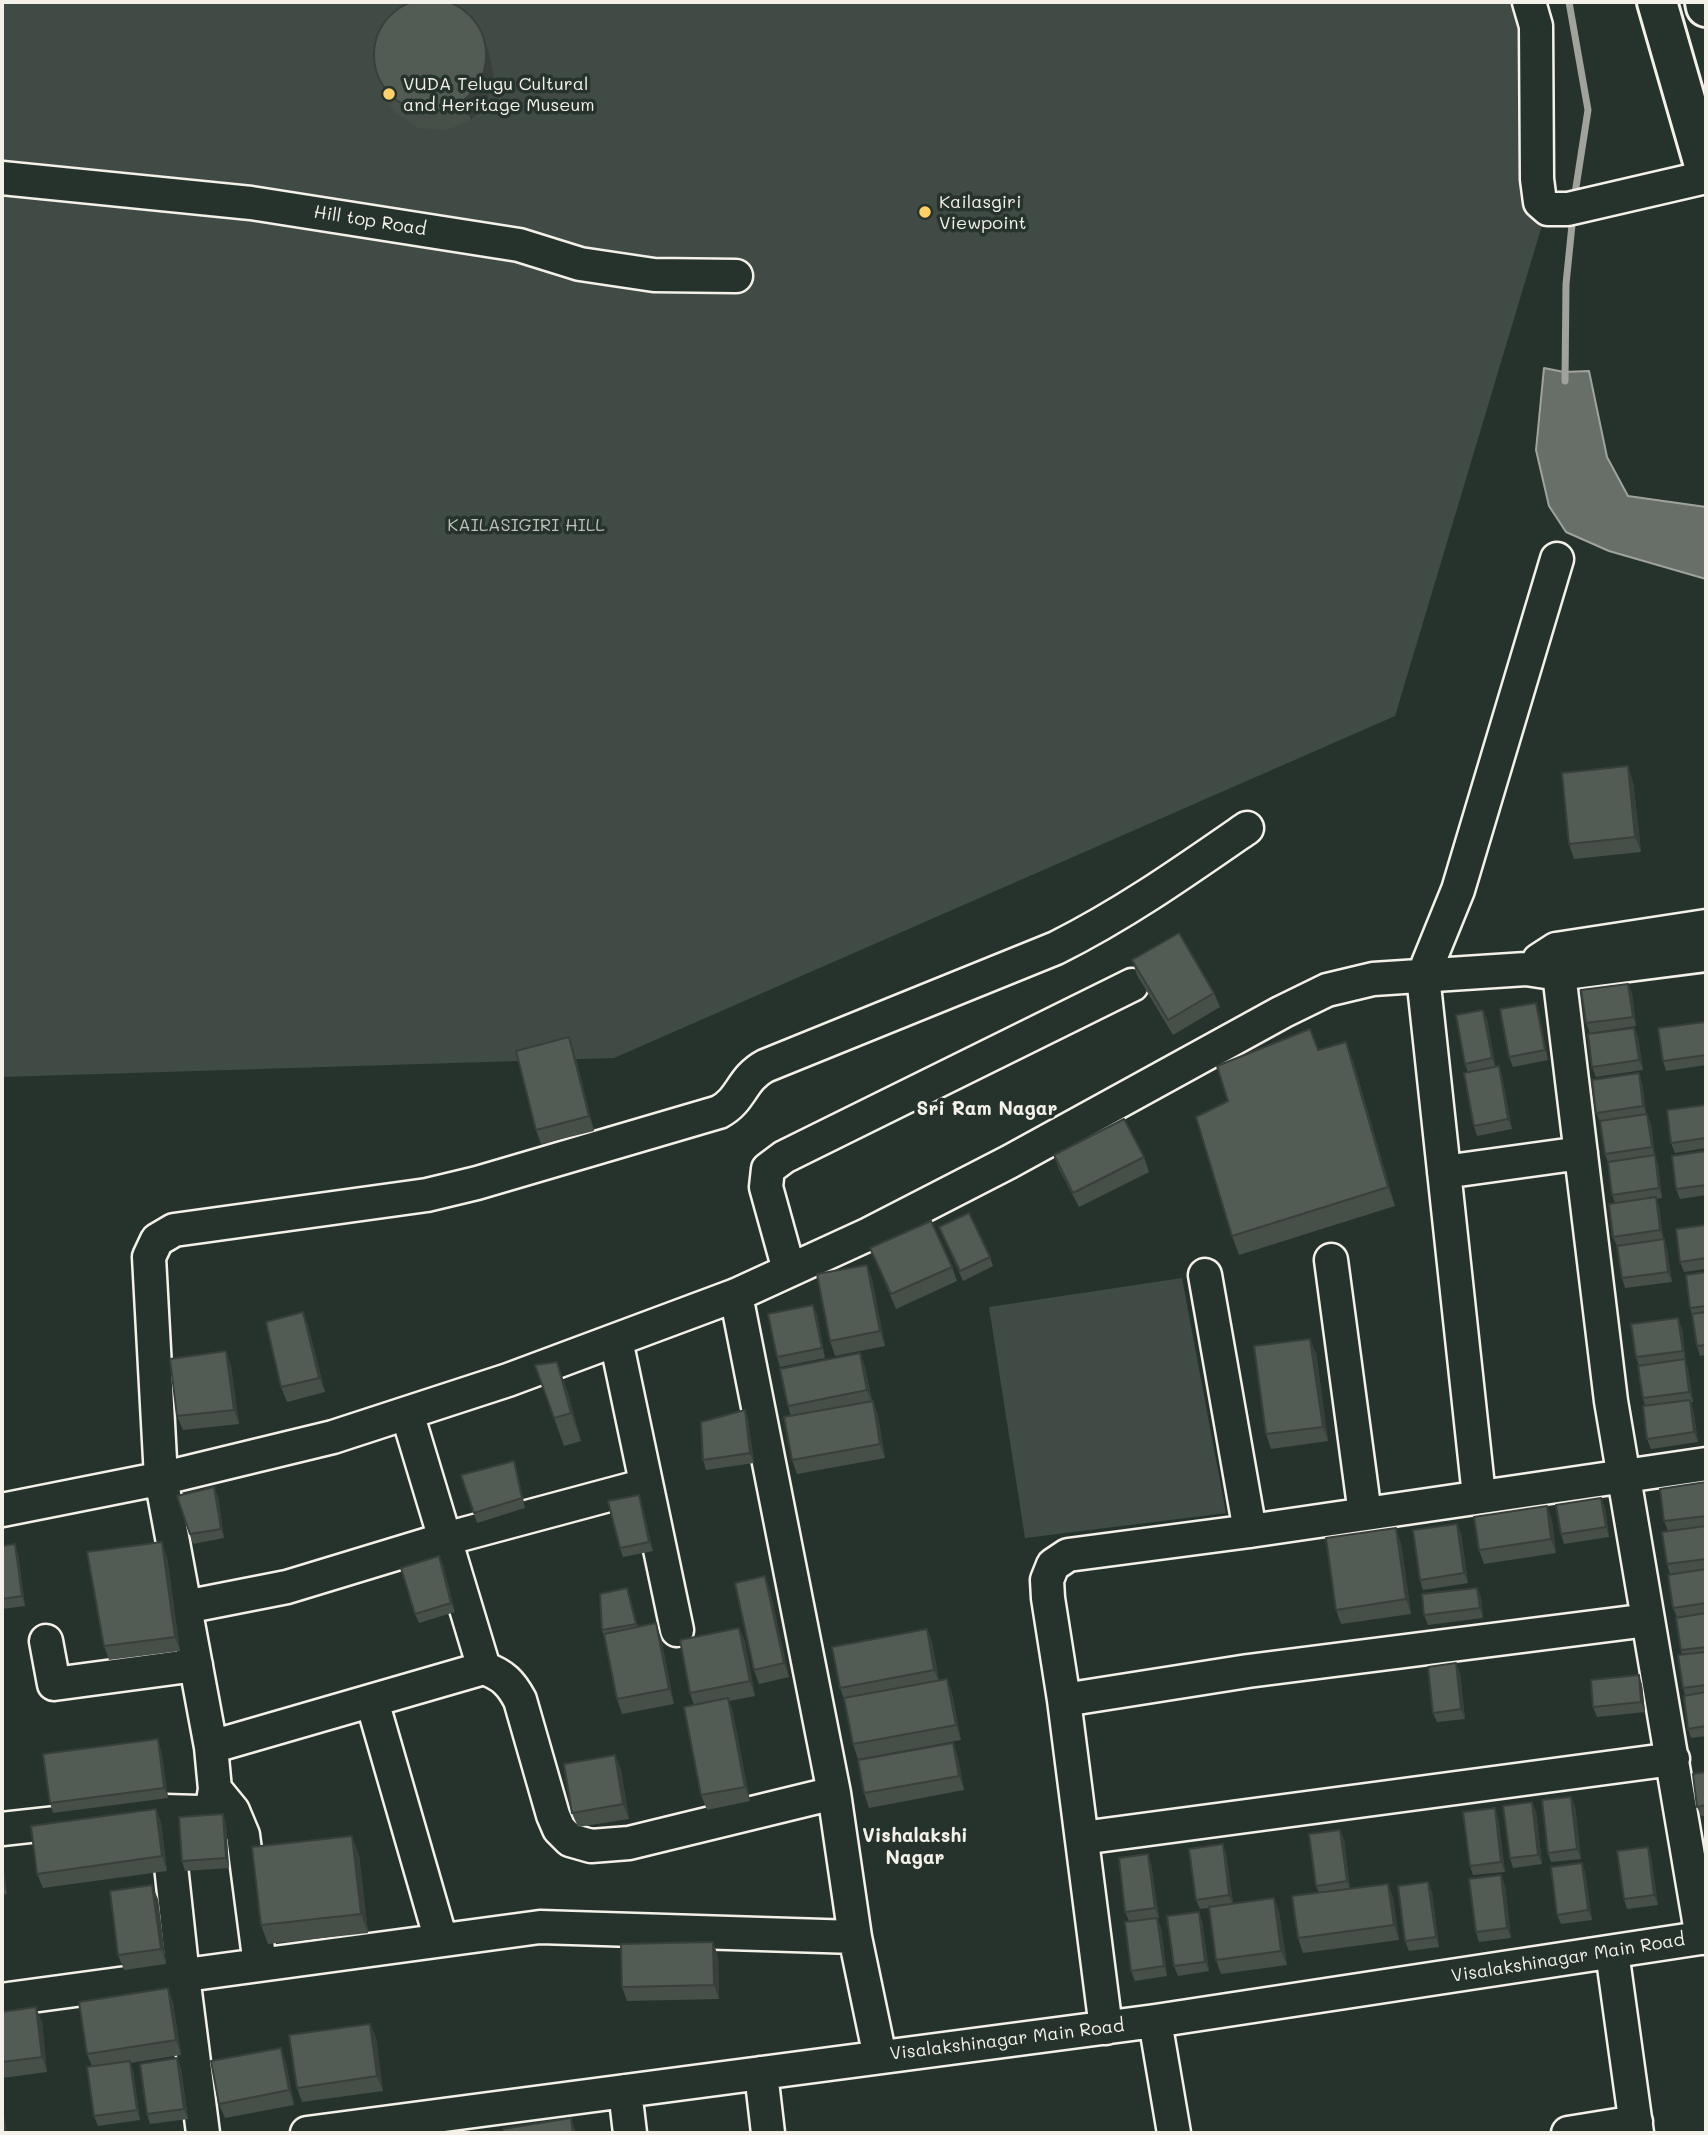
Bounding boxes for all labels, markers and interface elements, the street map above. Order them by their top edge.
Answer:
place label: VUDA Telugu Cultural and Heritage Museum [403,73,595,116]
marker: VUDA Telugu Cultural and Heritage Museum [381,86,397,102]
place label: Kailasgiri Viewpoint [939,191,1026,234]
street label: Hill top Road [312,201,428,241]
marker: Kailasgiri Viewpoint [917,204,933,220]
park label: KAILASIGIRI HILL [447,514,605,536]
district label: Sri Ram Nagar [917,1098,1057,1120]
district label: Vishalakshi Nagar [862,1825,968,1869]
street label: Visalakshinagar Main Road [1450,1929,1686,1987]
street label: Visalakshinagar Main Road [889,2015,1125,2065]

